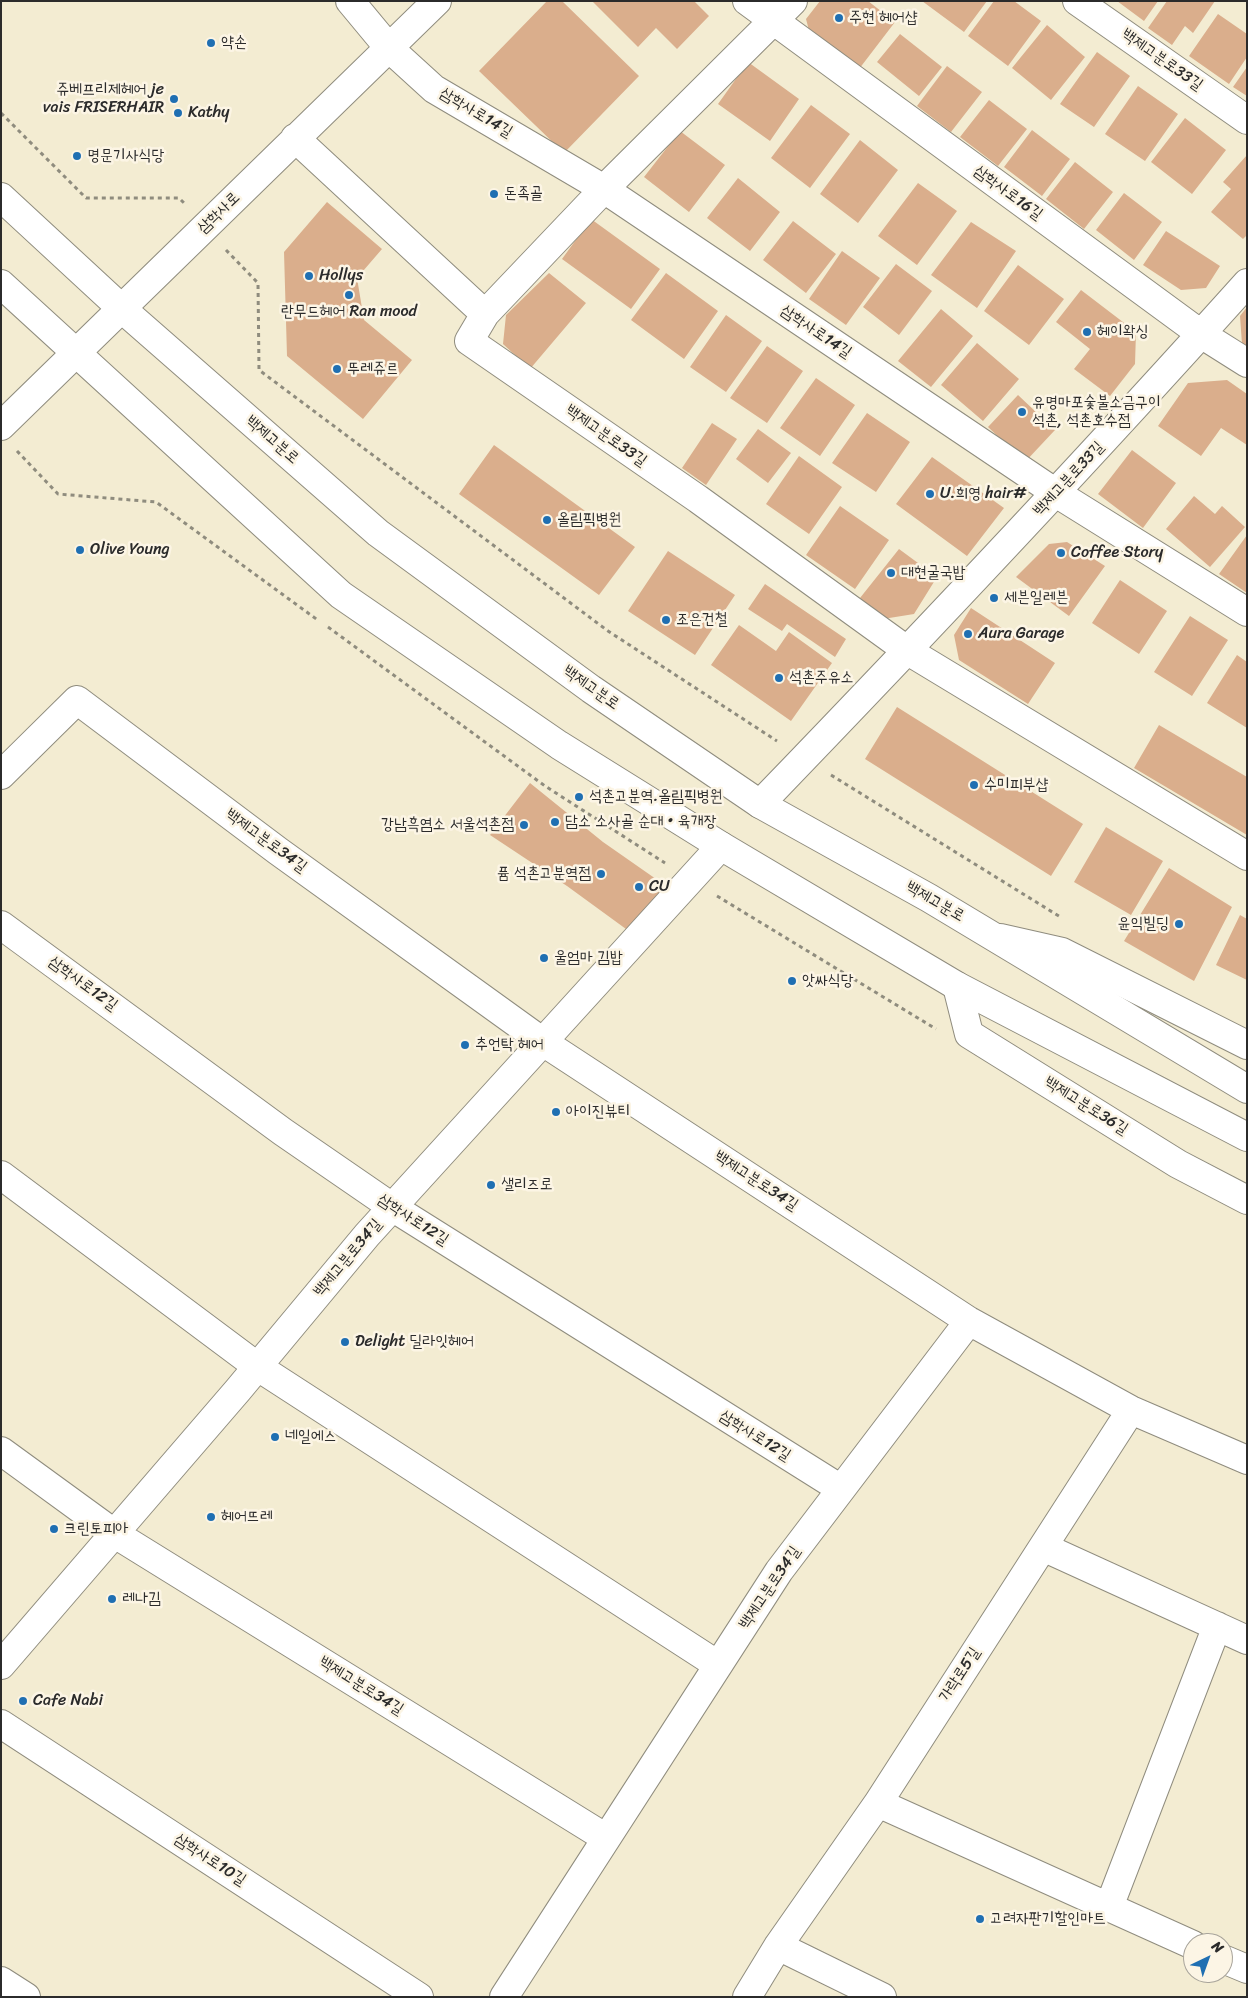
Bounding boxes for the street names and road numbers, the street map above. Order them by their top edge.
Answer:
street label: 백제고분로33길 [1118,25,1206,95]
street label: 삼학사로14길 [436,84,516,142]
street label: 삼학사로16길 [970,162,1046,224]
street label: 삼학사로 [194,188,244,238]
street label: 삼학사로14길 [777,301,855,363]
street label: 백제고분로33길 [562,401,650,471]
street label: 백제고분로 [241,412,303,468]
street label: 백제고분로33길 [1030,438,1108,520]
street label: 백제고분로 [559,662,623,714]
street label: 백제고분로34길 [222,805,310,877]
street label: 백제고분로 [902,878,968,926]
street label: 삼학사로12길 [45,953,121,1015]
street label: 백제고분로36길 [1041,1073,1131,1139]
street label: 백제고분로34길 [711,1147,801,1215]
street label: 삼학사로12길 [374,1190,452,1250]
street label: 백제고분로34길 [310,1215,386,1301]
street label: 삼학사로12길 [716,1407,794,1465]
street label: 백제고분로34길 [735,1543,805,1633]
street label: 가락로5길 [935,1644,985,1706]
street label: 백제고분로34길 [315,1652,407,1720]
street label: 삼학사로10길 [171,1830,249,1890]

